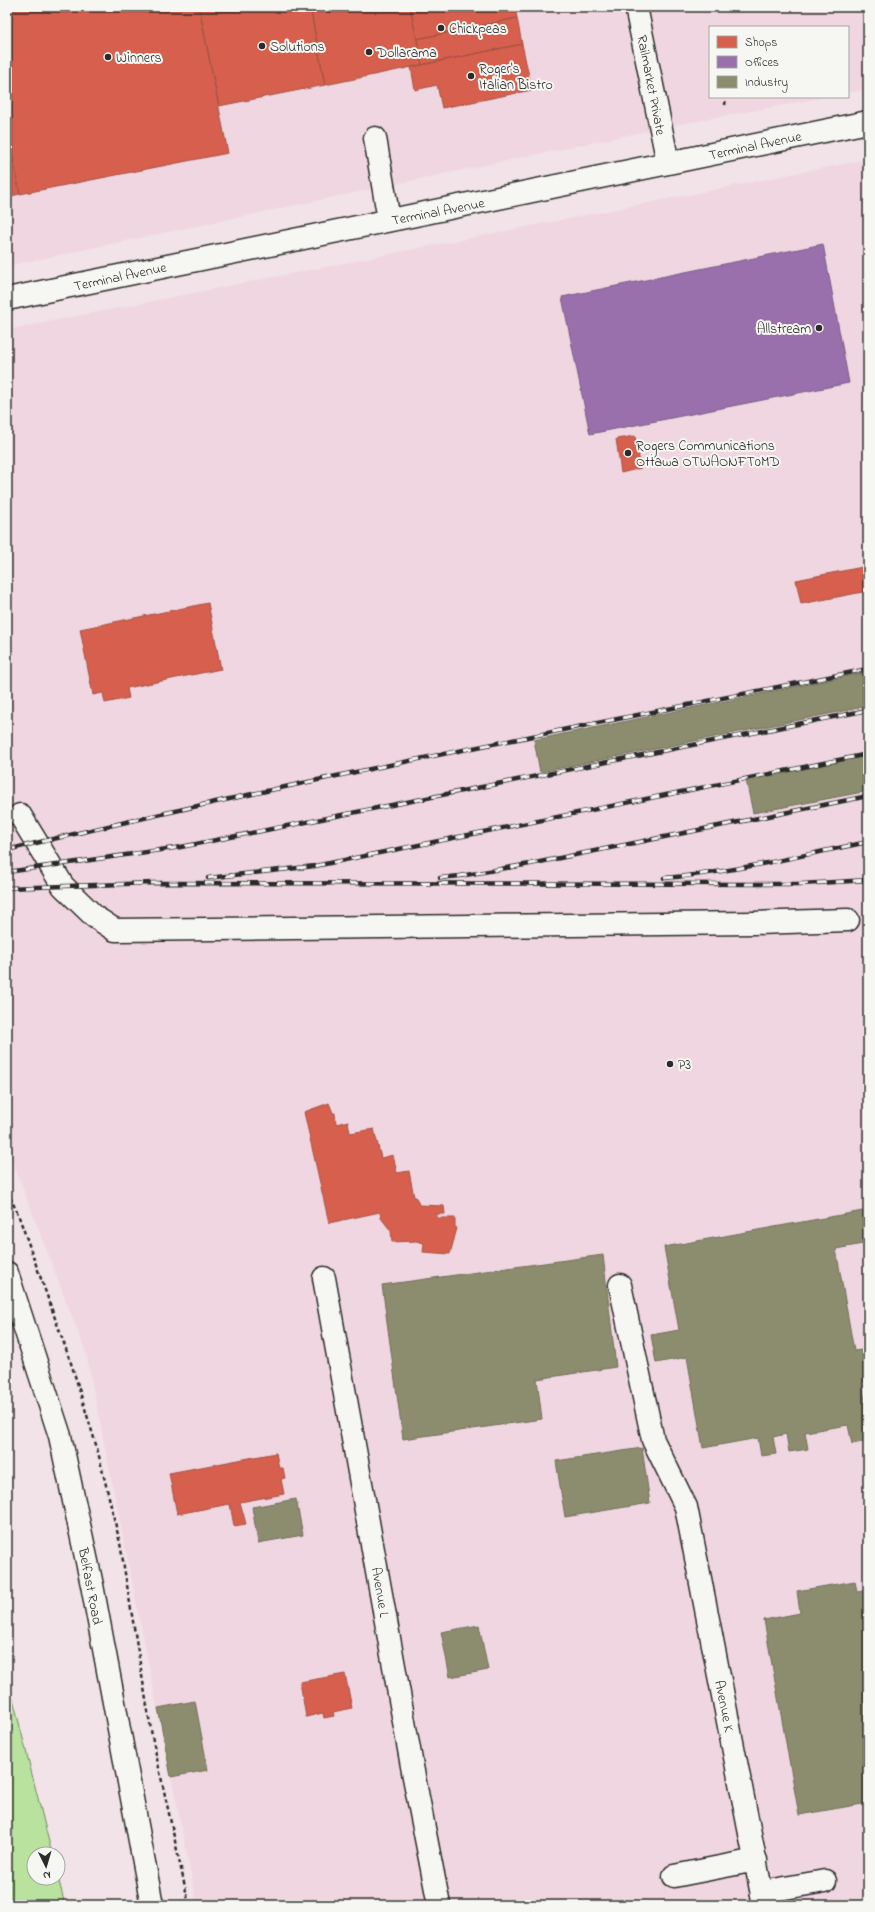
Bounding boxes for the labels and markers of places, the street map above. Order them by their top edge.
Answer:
place label: Chickpeas [449,19,507,40]
marker: Chickpeas [436,23,446,33]
place label: Solutions [270,37,325,58]
marker: Solutions [257,41,267,51]
place label: Dollarama [376,43,437,64]
marker: Dollarama [364,47,374,57]
place label: Winners [116,48,162,69]
marker: Winners [103,52,113,62]
place label: Roger's Italian Bistro [479,59,553,96]
marker: Roger's Italian Bistro [466,71,476,81]
place label: Allstream [757,319,811,340]
marker: Allstream [814,323,824,333]
place label: Rogers Communications Ottawa OTWAONFT0MD [636,436,780,473]
marker: Rogers Communications Ottawa OTWAONFT0MD [623,448,633,458]
place label: P3 [678,1055,691,1076]
marker: P3 [665,1059,675,1069]

